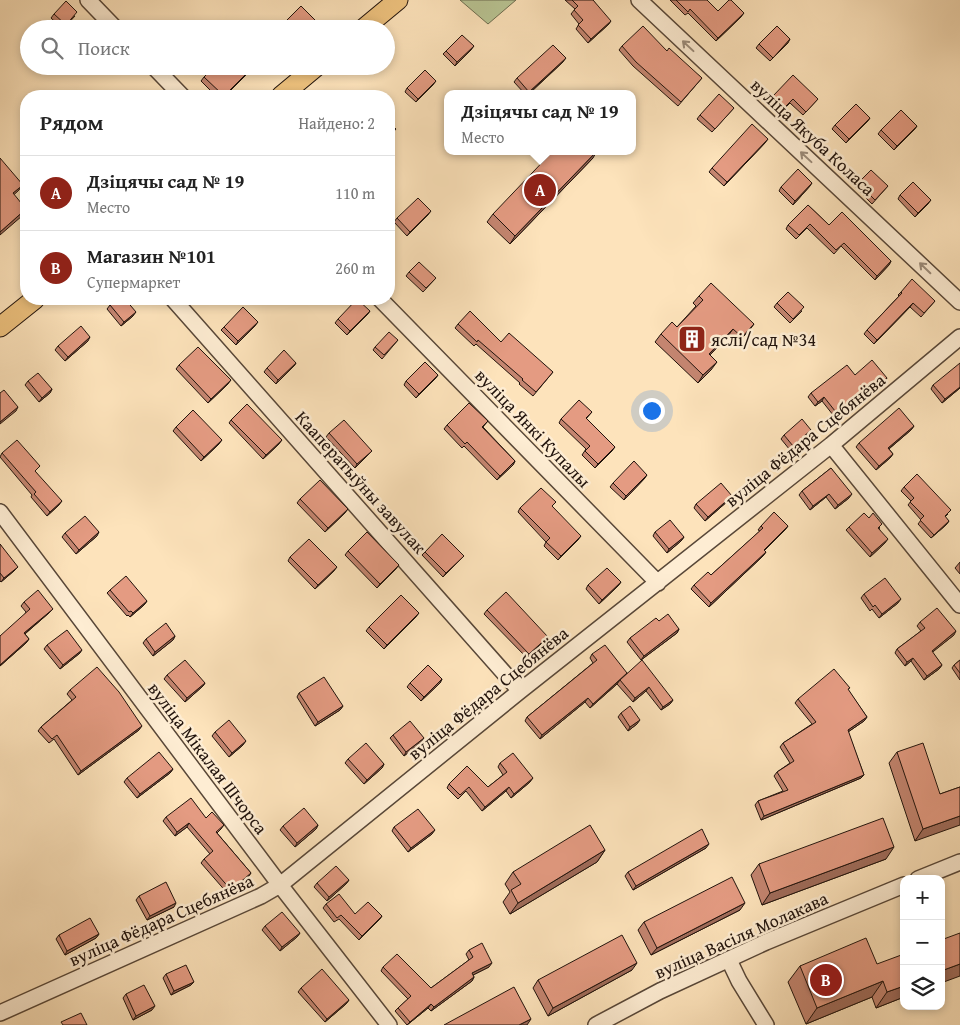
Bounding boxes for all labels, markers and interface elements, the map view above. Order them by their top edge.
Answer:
search box [20,20,395,75]
icon: search [38,34,66,62]
text: Поиск [78,34,130,62]
one-way arrow [681,40,694,52]
street label: вуліца Якуба Коласа [745,72,882,202]
popup [444,90,636,155]
text: Дзіцячы сад № 19 [461,97,619,125]
text: Рядом [40,107,103,138]
text: Найдено: 2 [298,111,375,135]
text: Место [461,125,504,149]
one-way arrow [800,151,813,163]
text: Дзіцячы сад № 19 [87,167,244,195]
pin: A [524,171,556,209]
text: A [51,181,61,205]
text: 110 m [335,181,375,205]
text: Место [87,195,130,219]
text: Магазин №101 [87,242,216,270]
text: B [51,256,61,280]
text: 260 m [335,256,375,280]
one-way arrow [919,262,931,274]
text: Супермаркет [87,270,180,294]
building icon: яслі/сад №34 [677,324,707,354]
place label: яслі/сад №34 [710,326,816,353]
street label: вуліца Янкі Купалы [469,362,597,494]
street label: вуліца Фёдара Сцебянёва [719,366,891,513]
your location [639,398,665,424]
street label: Кааператыўны завулак [289,404,433,560]
street label: вуліца Фёдара Сцебянёва [402,619,574,766]
street label: вуліца Мікалая Шчорса [142,676,275,840]
street label: вуліца Фёдара Сцебянёва [64,867,258,973]
map controls [900,875,945,1010]
button: + [900,875,945,920]
street label: вуліца Васіля Молакава [650,884,833,985]
button: − [900,920,945,965]
pin: B [810,961,842,999]
button: layers [900,965,945,1010]

